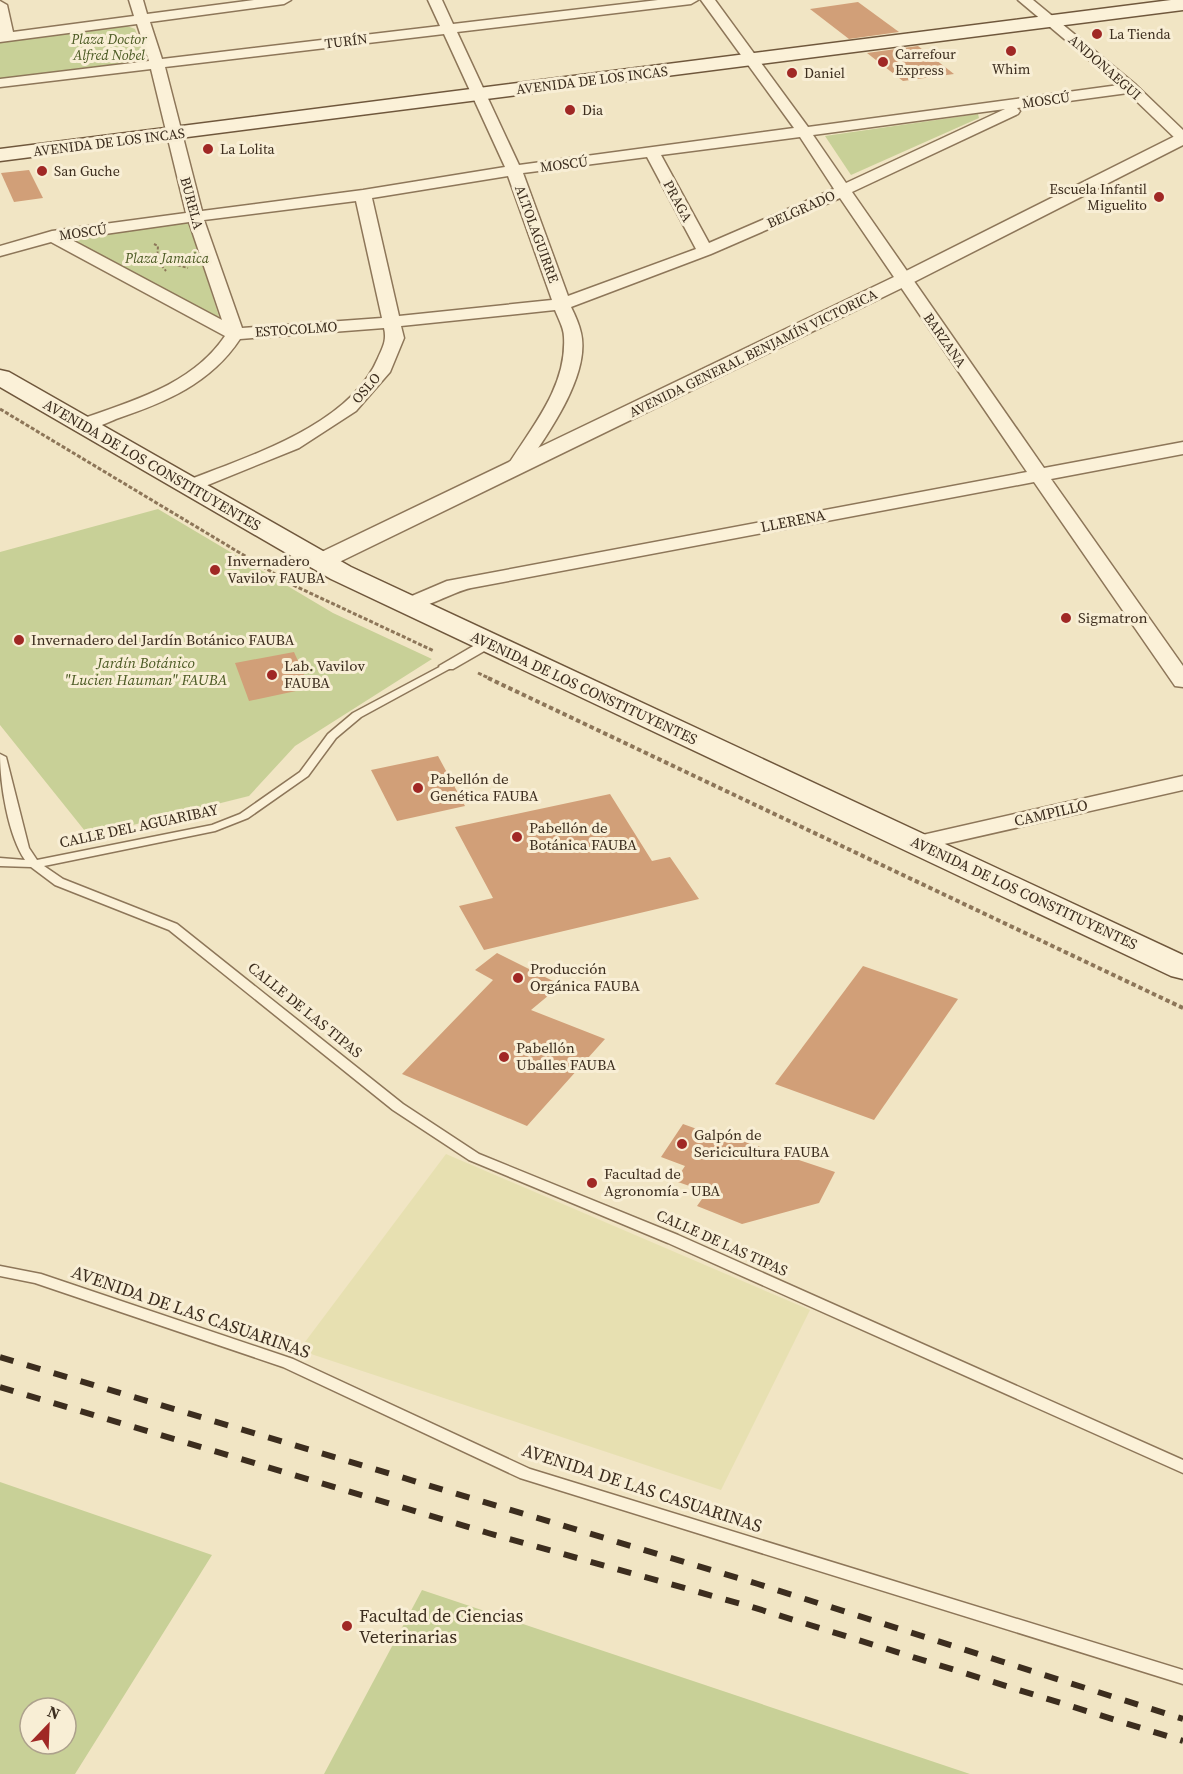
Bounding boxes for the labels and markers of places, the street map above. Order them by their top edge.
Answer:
place label: La Tienda [1109,24,1172,44]
marker: La Tienda [1090,27,1104,41]
place label: Carrefour Express [895,44,956,80]
marker: Whim [1004,44,1018,58]
marker: Carrefour Express [876,55,890,69]
place label: Whim [992,59,1031,79]
place label: Daniel [804,63,845,83]
marker: Daniel [785,66,799,80]
place label: Dia [582,100,604,120]
marker: Dia [563,103,577,117]
place label: La Lolita [220,139,276,159]
marker: La Lolita [201,142,215,156]
place label: San Guche [54,161,120,181]
marker: San Guche [35,164,49,178]
place label: Escuela Infantil Miguelito [1049,179,1147,215]
marker: Escuela Infantil Miguelito [1152,190,1166,204]
place label: Invernadero Vavilov FAUBA [227,550,325,588]
marker: Invernadero Vavilov FAUBA [208,563,222,577]
place label: Sigmatron [1078,607,1147,628]
marker: Sigmatron [1059,611,1073,625]
place label: Invernadero del Jardín Botánico FAUBA [31,629,294,650]
marker: Invernadero del Jardín Botánico FAUBA [12,633,26,647]
place label: Lab. Vavilov FAUBA [284,655,365,693]
marker: Lab. Vavilov FAUBA [265,668,279,682]
place label: Pabellón de Genética FAUBA [430,768,539,806]
marker: Pabellón de Genética FAUBA [411,781,425,795]
place label: Pabellón de Botánica FAUBA [529,817,637,855]
marker: Pabellón de Botánica FAUBA [510,830,524,844]
place label: Producción Orgánica FAUBA [530,958,640,996]
marker: Producción Orgánica FAUBA [511,971,525,985]
place label: Pabellón Uballes FAUBA [516,1037,616,1075]
marker: Pabellón Uballes FAUBA [497,1050,511,1064]
place label: Galpón de Sericicultura FAUBA [694,1124,830,1162]
marker: Galpón de Sericicultura FAUBA [675,1137,689,1151]
place label: Facultad de Agronomía - UBA [604,1163,720,1201]
marker: Facultad de Agronomía - UBA [585,1176,599,1190]
place label: Facultad de Ciencias Veterinarias [359,1603,524,1649]
marker: Facultad de Ciencias Veterinarias [340,1619,354,1633]

